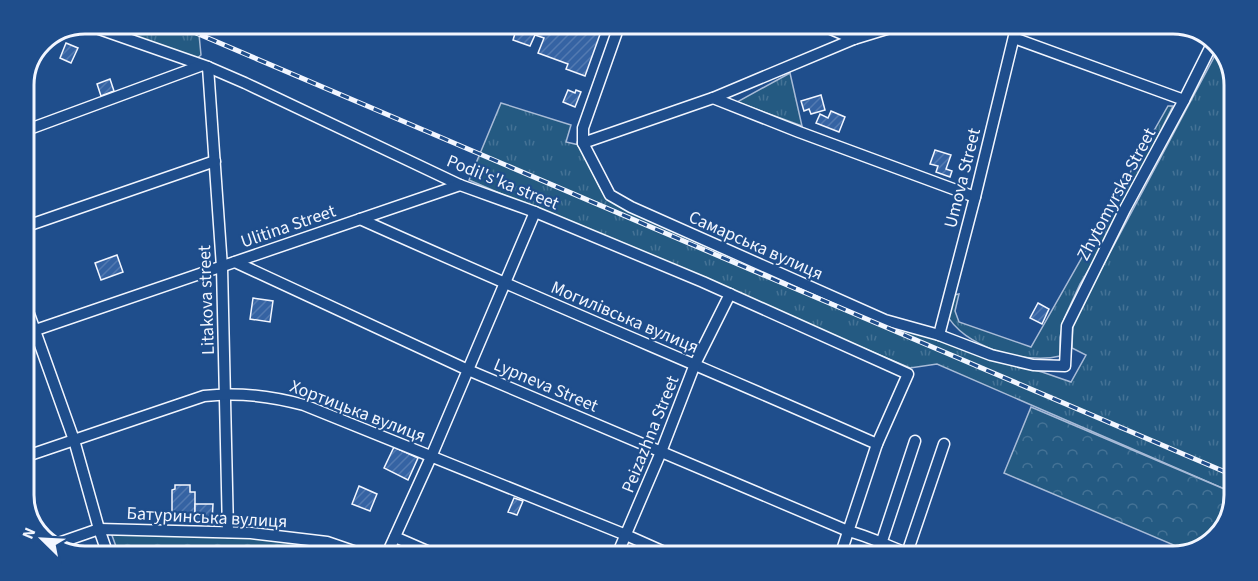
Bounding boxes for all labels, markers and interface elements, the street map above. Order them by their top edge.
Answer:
street label: Zhytomyrska Street [1071,123,1162,265]
street label: Umova Street [938,126,987,231]
street label: Podil's'ka street [443,149,563,216]
street label: Ulitina Street [237,199,339,254]
street label: Самарська вулиця [685,205,827,286]
street label: Litakova street [192,245,221,355]
street label: Могилівська вулиця [547,275,703,360]
street label: Lypneva Street [490,352,602,419]
street label: Peizazhna Street [616,372,685,497]
street label: Хортицька вулиця [286,374,429,449]
street label: Батуринська вулиця [126,501,288,534]
north arrow [12,509,72,569]
text: N [17,524,41,543]

